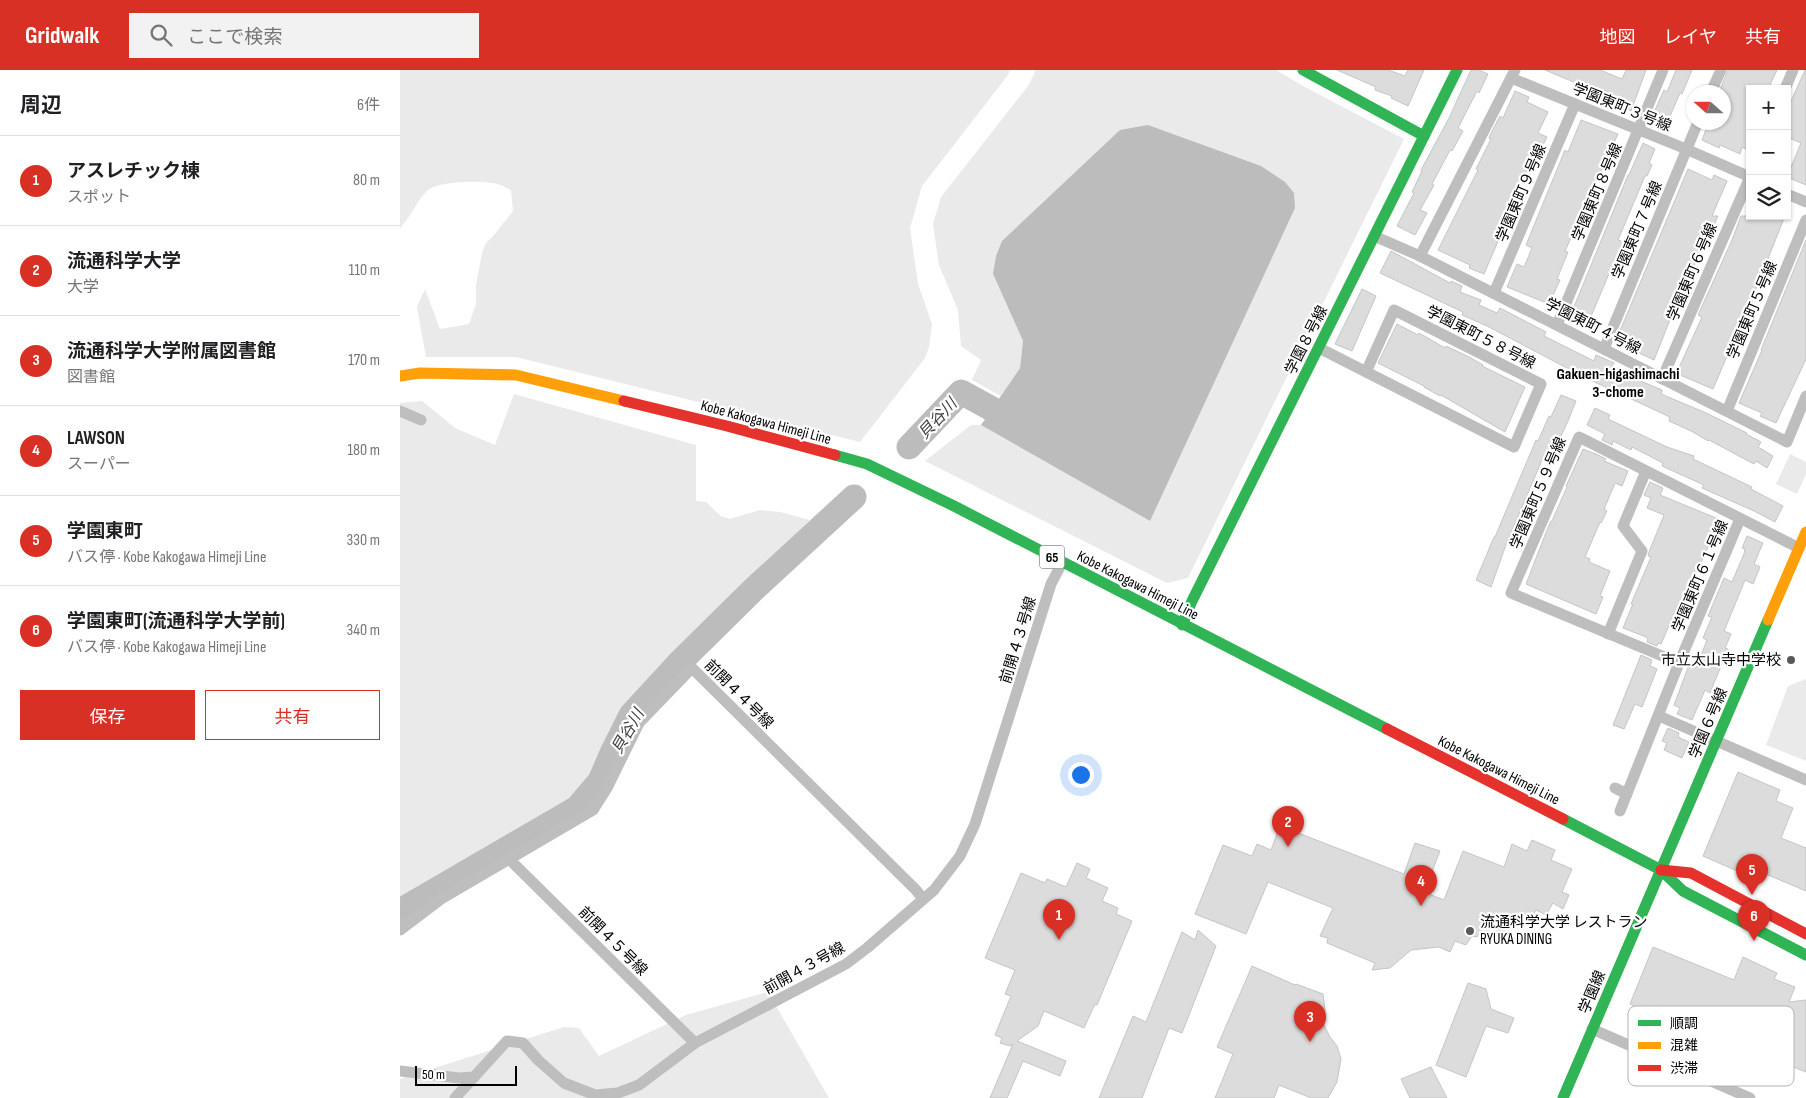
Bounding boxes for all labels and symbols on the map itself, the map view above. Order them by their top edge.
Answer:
street label: 学園東町３号線 [1570,79,1674,136]
north arrow [1686,85,1731,130]
street label: 学園東町８号線 [1568,140,1627,244]
street label: 学園東町９号線 [1492,141,1551,245]
street label: 学園東町７号線 [1608,178,1667,282]
street label: 学園東町６号線 [1663,220,1722,324]
street label: 学園東町５号線 [1723,258,1782,362]
street label: 学園東町４号線 [1542,294,1644,359]
street label: 学園８号線 [1281,302,1332,378]
street label: 学園東町５８号線 [1423,302,1539,373]
district label: Gakuen-higashimachi 3-chome [1557,365,1679,402]
water label: 貝谷川 [915,394,963,443]
street label: Kobe Kakogawa Himeji Line [699,396,833,449]
street label: 学園東町５９号線 [1506,434,1571,552]
street label: 学園東町６１号線 [1668,517,1733,635]
road number: 65 [1040,546,1064,568]
street label: Kobe Kakogawa Himeji Line [1074,547,1202,624]
street label: 前開４３号線 [996,594,1041,686]
place label: 市立太山寺中学校 [1661,651,1781,670]
marker: 市立太山寺中学校 [1785,654,1797,666]
street label: 前開４４号線 [700,656,777,733]
street label: 学園６号線 [1685,685,1732,761]
water label: 貝谷川 [608,704,650,757]
street label: Kobe Kakogawa Himeji Line [1435,732,1563,809]
your location [1068,762,1094,788]
pin: 2 [1272,806,1304,847]
pin: 5 [1736,854,1768,895]
pin: 4 [1405,865,1437,906]
pin: 1 [1043,899,1075,940]
pin: 6 [1738,900,1770,941]
street label: 前開４５号線 [574,903,651,980]
place label: 流通科学大学 レストラン RYUKA DINING [1480,913,1647,949]
marker: 流通科学大学 レストラン RYUKA DINING [1464,925,1476,937]
street label: 前開４３号線 [760,938,848,999]
street label: 学園線 [1575,968,1610,1017]
pin: 3 [1294,1001,1326,1042]
legend [1628,1006,1794,1086]
text: 順調 [1670,1015,1698,1032]
text: 混雑 [1670,1037,1698,1054]
text: 渋滞 [1670,1060,1698,1077]
scale bar [415,1063,518,1086]

